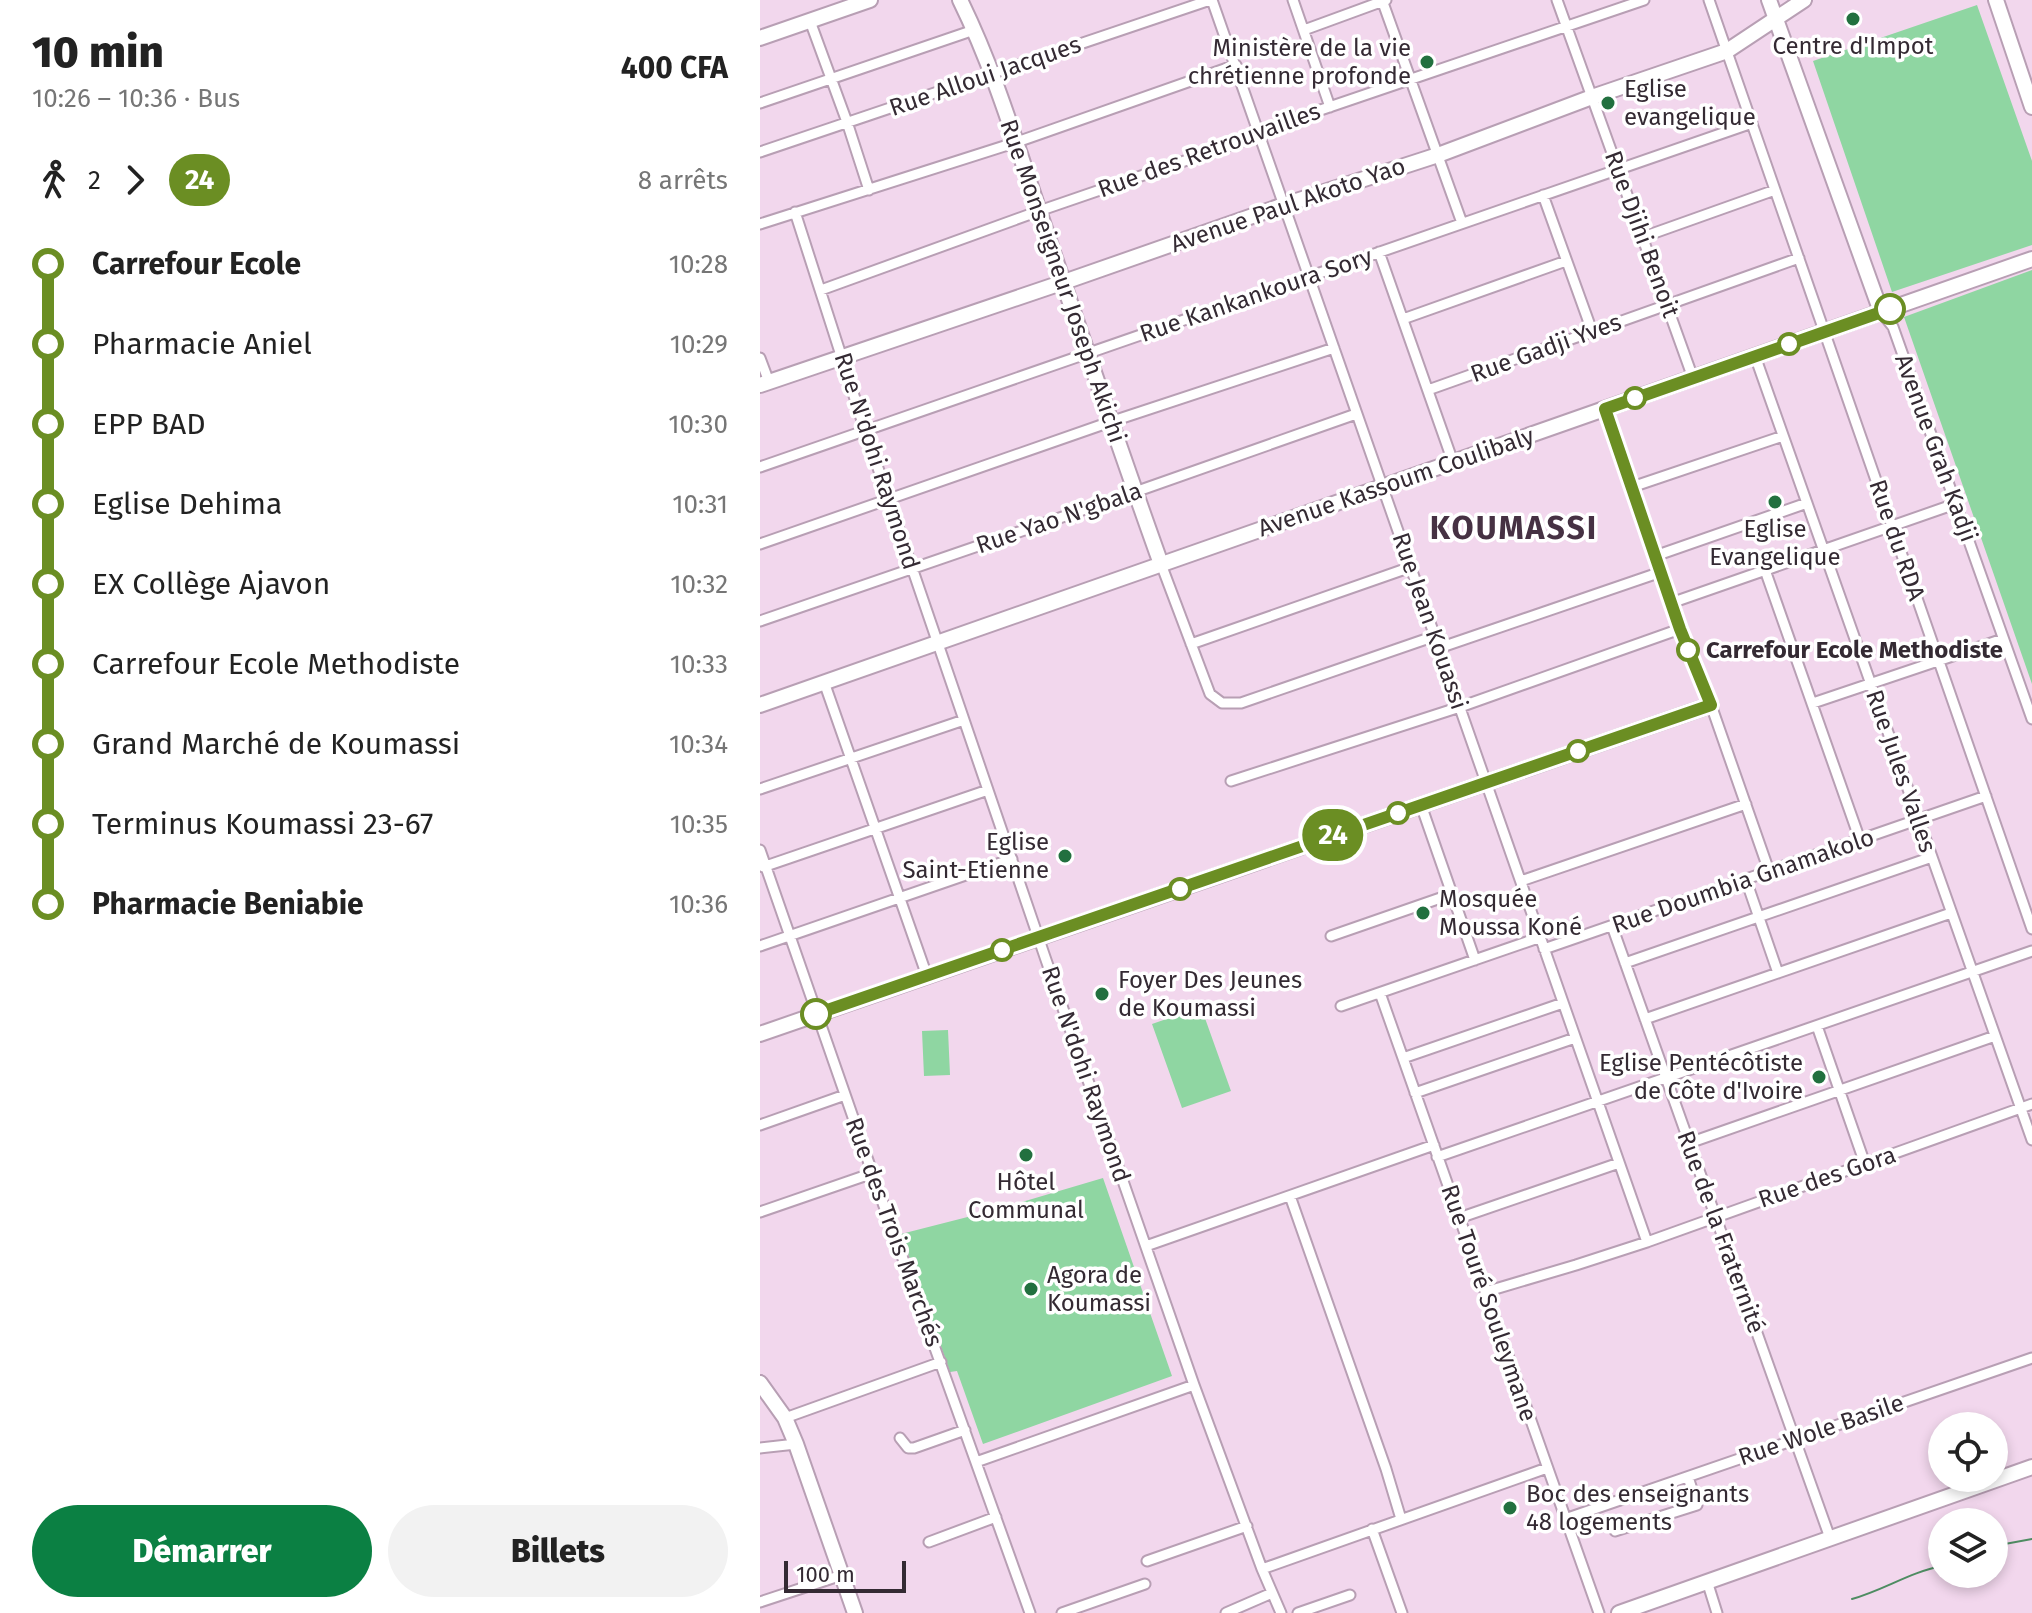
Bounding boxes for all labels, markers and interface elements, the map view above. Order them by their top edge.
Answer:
marker: Centre d'Impot [1844,10,1862,28]
text: 10 min [32,26,164,79]
street label: Rue Alloui Jacques [886,30,1084,122]
place label: Centre d'Impot [1773,32,1934,60]
place label: Ministère de la vie chrétienne profonde [1188,34,1411,90]
text: 400 CFA [621,50,728,86]
marker: Ministère de la vie chrétienne profonde [1418,53,1436,71]
place label: Eglise evangelique [1624,75,1756,131]
text: 10:26 – 10:36 · Bus [32,83,240,114]
marker: Eglise evangelique [1599,94,1617,112]
street label: Rue des Retrouvailles [1094,97,1324,203]
street label: Rue Monseigneur Joseph Akichi [994,116,1132,446]
street label: Rue Djihi Benoit [1599,147,1685,321]
street label: Avenue Paul Akoto Yao [1167,152,1409,258]
icon: walk [32,158,76,202]
icon: forward [113,158,157,202]
text: 24 [185,163,214,196]
text: 2 [88,165,101,196]
text: 8 arrêts [638,165,728,196]
street label: Rue Kankankoura Sory [1136,242,1376,348]
text: Carrefour Ecole [92,246,301,282]
text: 10:28 [669,249,728,280]
unlabelled marker [1875,294,1905,324]
street label: Rue Gadji Yves [1467,308,1625,388]
text: Pharmacie Aniel [92,326,312,362]
text: 10:29 [670,329,728,360]
unlabelled marker [1778,333,1800,355]
street label: Rue N'dohi Raymond [829,349,925,573]
street label: Avenue Grah Kadji [1889,350,1983,546]
unlabelled marker [1624,387,1646,409]
text: EPP BAD [92,406,205,442]
text: 10:30 [668,409,728,440]
street label: Avenue Kassoum Coulibaly [1254,421,1538,542]
street label: Rue du RDA [1863,476,1931,604]
street label: Rue Yao N'gbala [972,477,1146,559]
text: Eglise Dehima [92,486,282,522]
text: 10:31 [672,489,728,520]
marker: Eglise Evangelique [1766,493,1784,511]
district label: KOUMASSI [1430,509,1598,547]
place label: Eglise Evangelique [1709,515,1841,571]
street label: Rue Jean Kouassi [1387,529,1473,713]
text: EX Collège Ajavon [92,566,330,602]
text: 10:32 [670,569,728,600]
place label: Carrefour Ecole Methodiste [1706,636,2003,664]
marker: Carrefour Ecole Methodiste [1677,639,1699,661]
text: Carrefour Ecole Methodiste [92,646,460,682]
text: 10:33 [670,649,728,680]
street label: Rue Jules Valles [1860,686,1942,856]
text: Grand Marché de Koumassi [92,726,460,762]
text: 10:34 [669,729,728,760]
unlabelled marker [1567,740,1589,762]
unlabelled marker [1387,802,1409,824]
text: Terminus Koumassi 23-67 [92,806,433,842]
text: 10:35 [670,809,728,840]
line badge: 24 [1297,809,1369,861]
text: 24 [1318,818,1348,851]
street label: Rue Doumbia Gnamakolo [1608,823,1878,939]
place label: Eglise Saint-Etienne [902,828,1049,884]
marker: Eglise Saint-Etienne [1056,847,1074,865]
unlabelled marker [1169,878,1191,900]
place label: Mosquée Moussa Koné [1439,885,1582,941]
text: Pharmacie Beniabie [92,886,364,922]
text: 10:36 [669,889,728,920]
marker: Mosquée Moussa Koné [1414,904,1432,922]
unlabelled marker [991,939,1013,961]
street label: Rue N'dohi Raymond [1036,962,1136,1186]
place label: Foyer Des Jeunes de Koumassi [1118,966,1302,1022]
marker: Foyer Des Jeunes de Koumassi [1093,985,1111,1003]
unlabelled marker [801,999,831,1029]
place label: Eglise Pentécôtiste de Côte d'Ivoire [1599,1049,1803,1105]
marker: Eglise Pentécôtiste de Côte d'Ivoire [1810,1068,1828,1086]
street label: Rue des Trois Marchés [840,1114,948,1350]
street label: Rue de la Fraternité [1671,1127,1771,1337]
street label: Rue des Gora [1755,1140,1899,1214]
marker: Hôtel Communal [1017,1146,1035,1164]
place label: Hôtel Communal [968,1168,1084,1224]
street label: Rue Touré Souleymane [1435,1181,1543,1425]
place label: Agora de Koumassi [1047,1261,1151,1317]
marker: Agora de Koumassi [1022,1280,1040,1298]
street label: Rue Wole Basile [1735,1389,1907,1471]
map controls [1928,1412,2008,1588]
button: locate [1928,1412,2008,1492]
place label: Boc des enseignants 48 logements [1526,1480,1749,1536]
marker: Boc des enseignants 48 logements [1501,1499,1519,1517]
button: Démarrer [32,1505,372,1597]
button: Billets [388,1505,728,1597]
button: layers [1928,1508,2008,1588]
scale bar [784,1557,906,1593]
text: 100 m [796,1561,855,1588]

